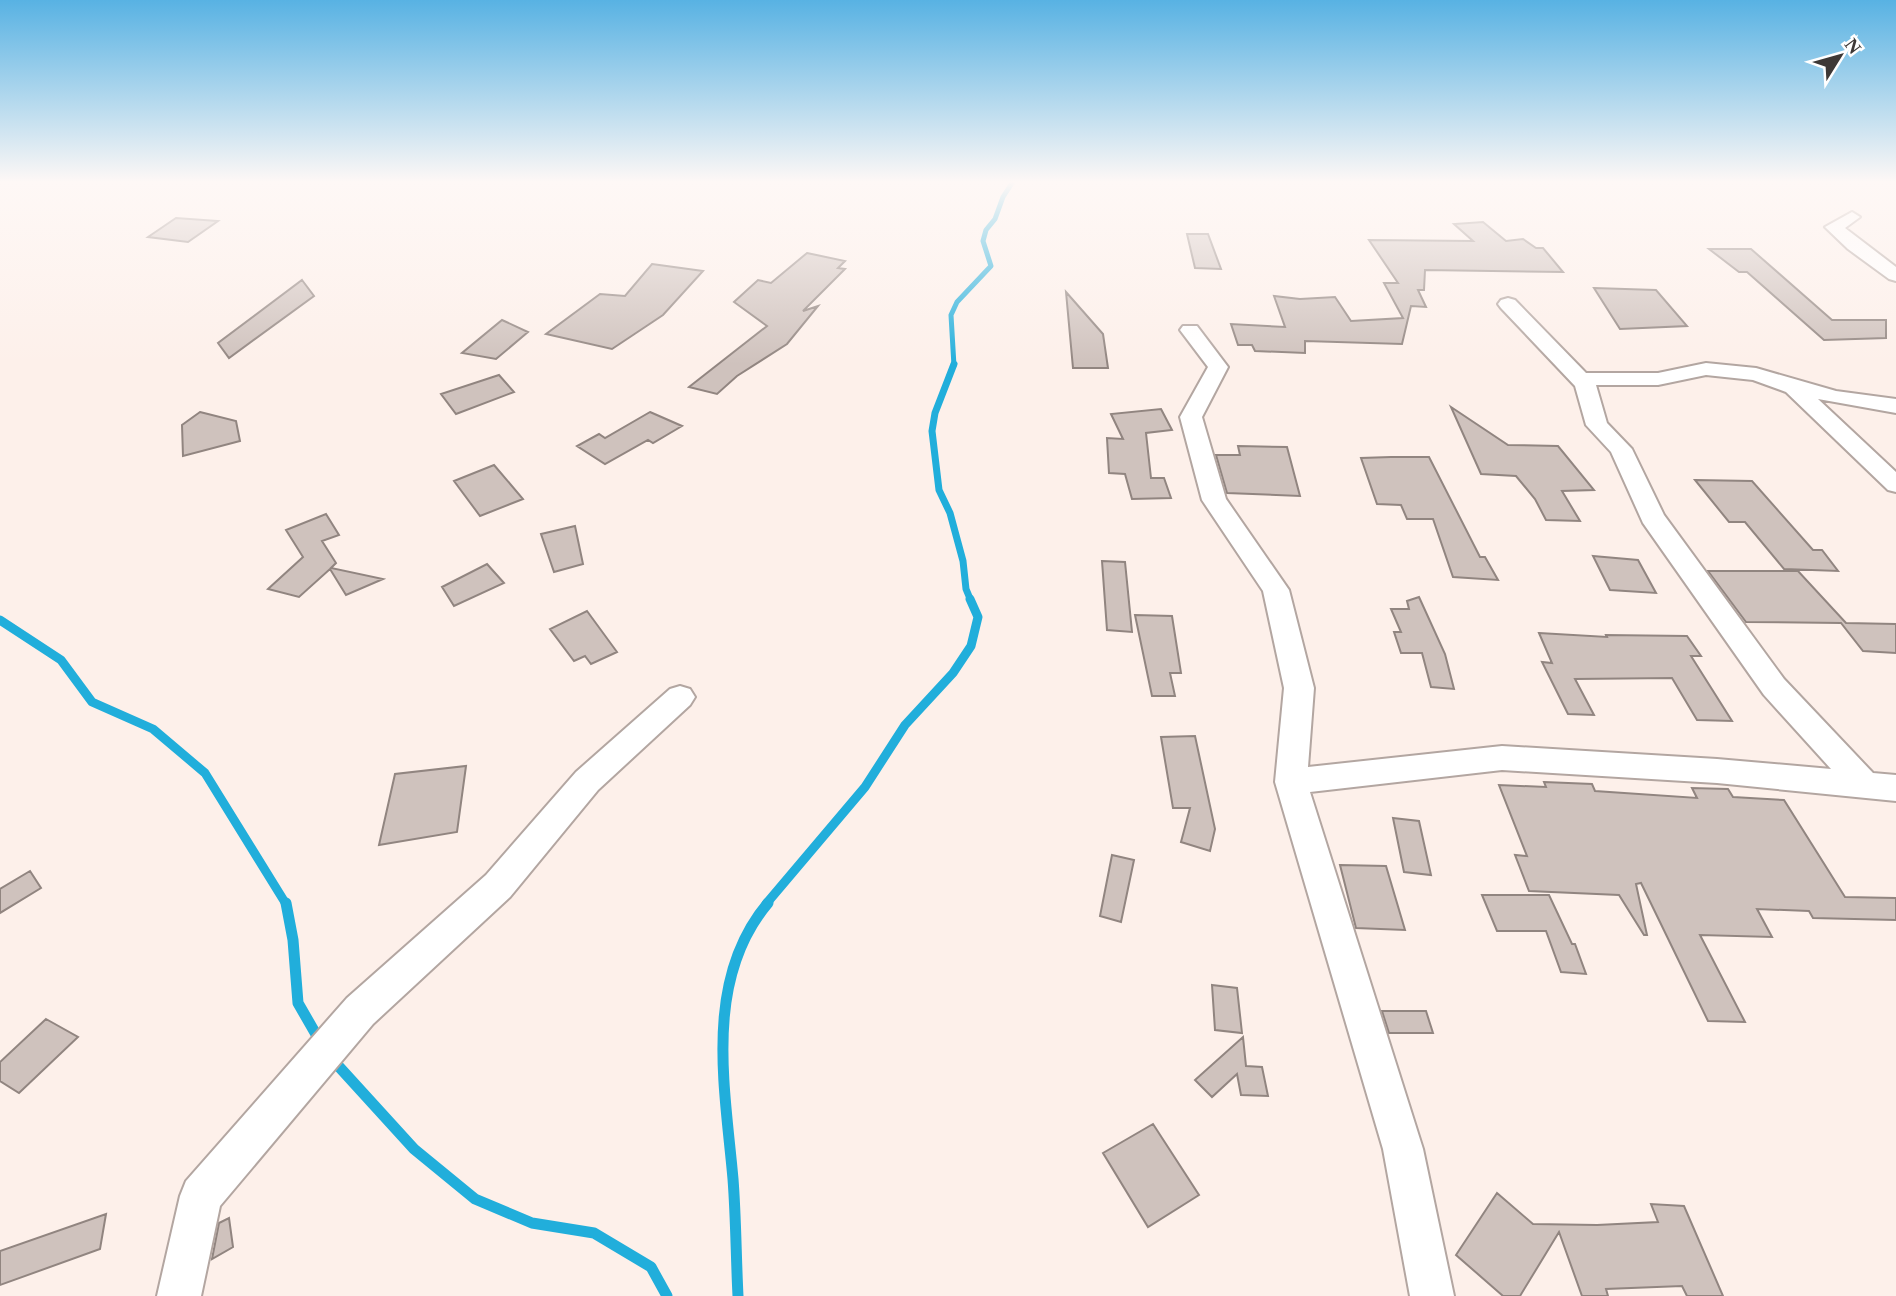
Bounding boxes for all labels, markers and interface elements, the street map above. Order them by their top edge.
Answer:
north arrow [1805,21,1875,91]
text: N [1841,34,1866,58]

